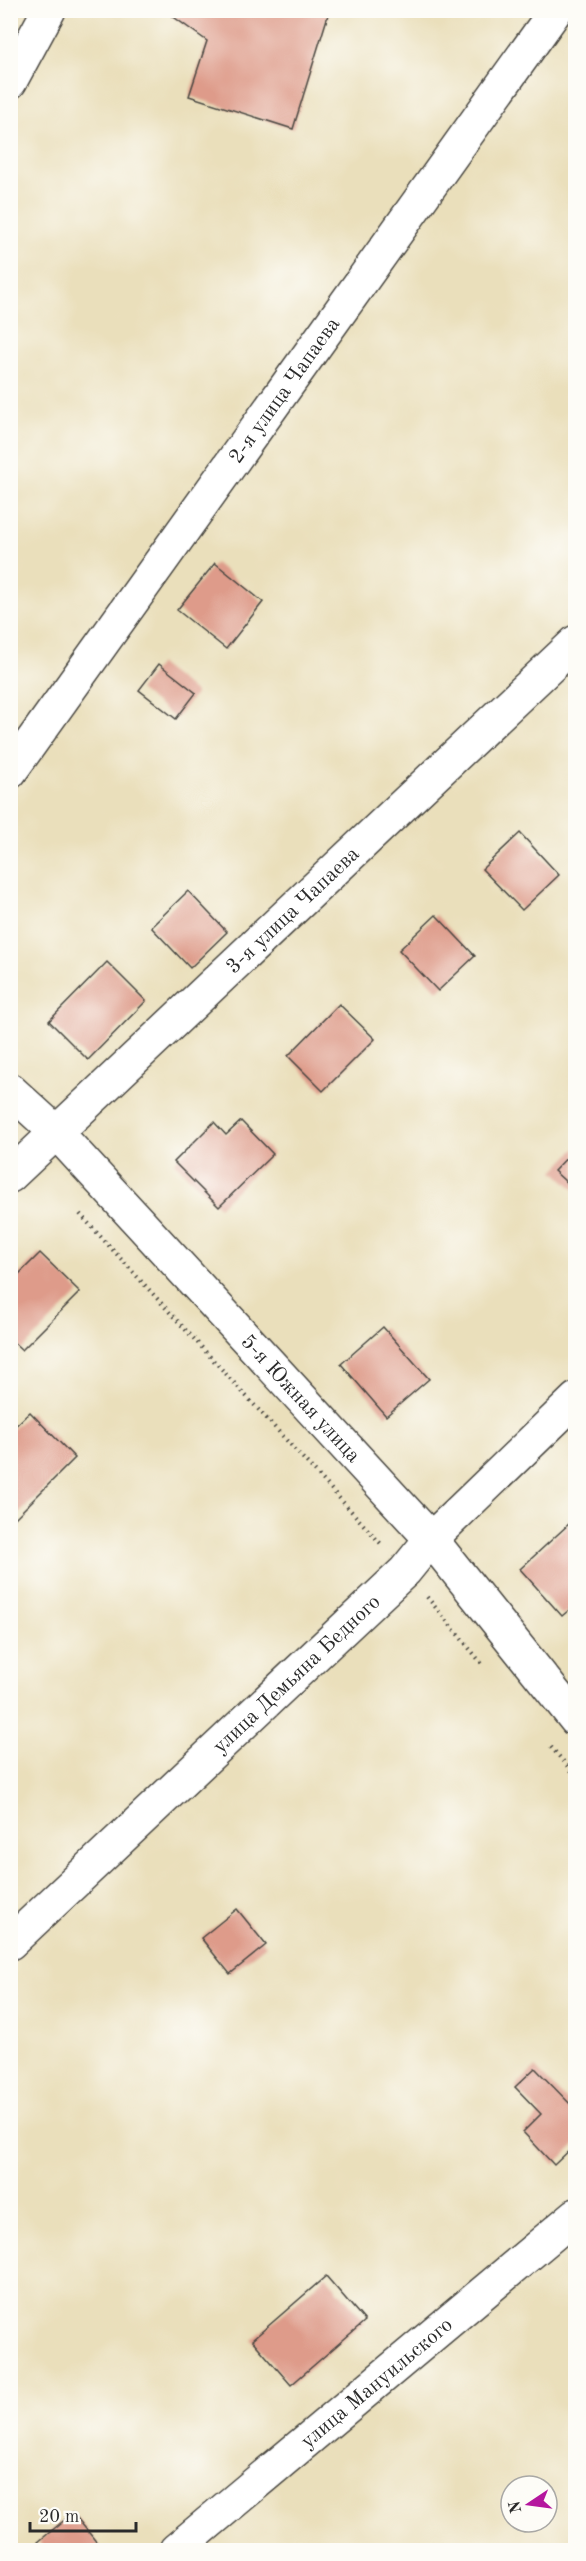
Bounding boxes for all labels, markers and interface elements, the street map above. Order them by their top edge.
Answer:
street label: 2-я улица Чапаева [226,314,344,468]
street label: 3-я улица Чапаева [223,843,364,978]
street label: 5-я Южная улица [236,1331,364,1467]
street label: улица Демьяна Бедного [210,1591,385,1758]
street label: улица Мануильского [297,2314,457,2453]
north arrow [499,2474,559,2534]
scale bar [30,2495,136,2533]
text: N [507,2498,526,2515]
text: 20 m [39,2508,79,2526]

